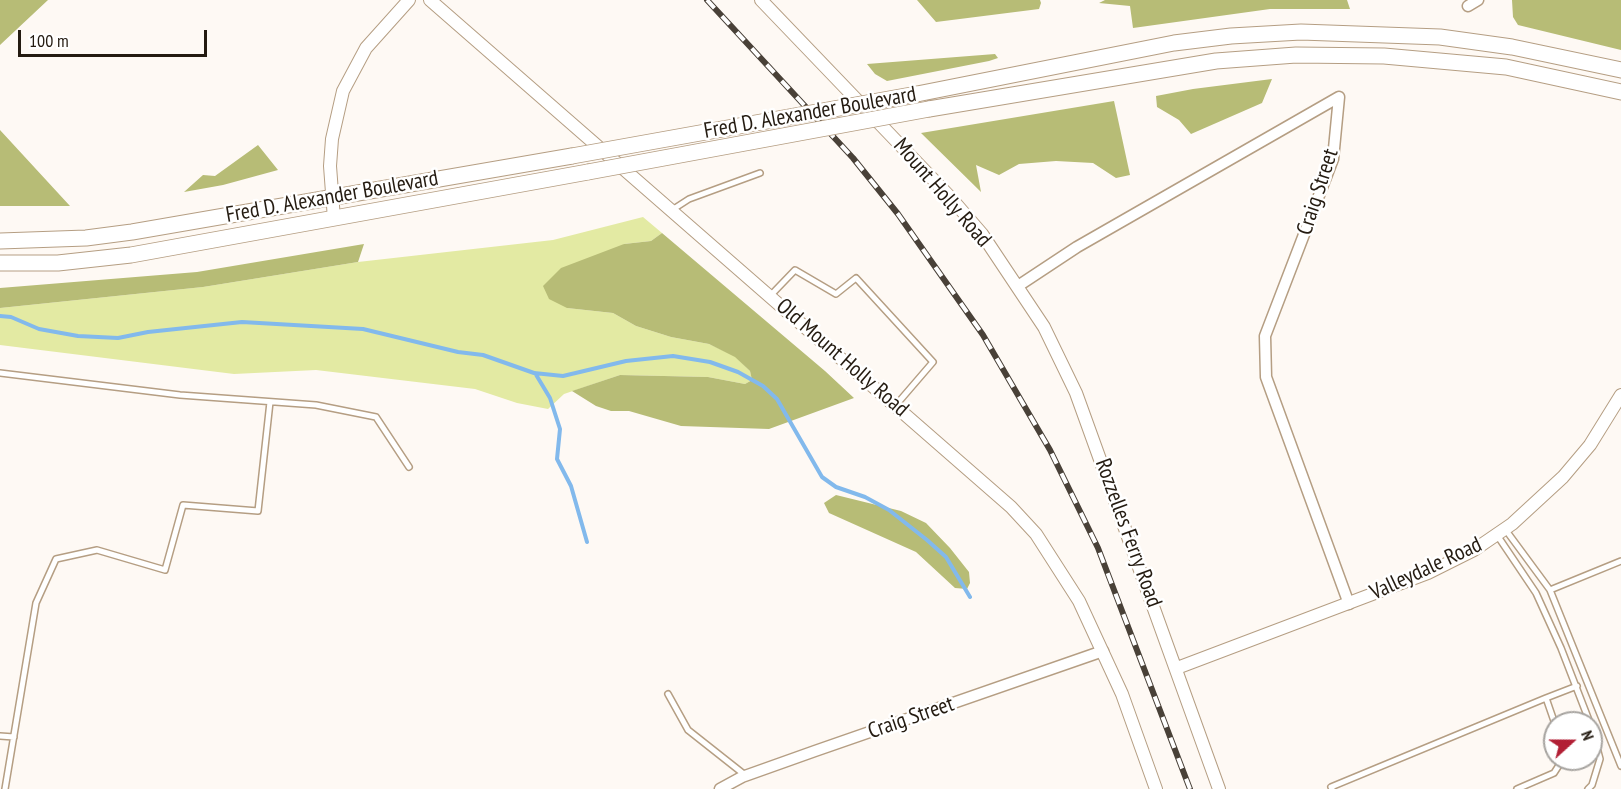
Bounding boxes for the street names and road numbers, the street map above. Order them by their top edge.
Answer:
street label: Fred D. Alexander Boulevard [702,81,918,145]
street label: Mount Holly Road [888,133,996,253]
street label: Craig Street [1292,146,1344,238]
street label: Fred D. Alexander Boulevard [224,165,440,229]
street label: Old Mount Holly Road [770,293,914,423]
street label: Rozzelles Ferry Road [1089,455,1167,611]
street label: Valleydale Road [1366,532,1486,606]
street label: Craig Street [865,691,957,745]

